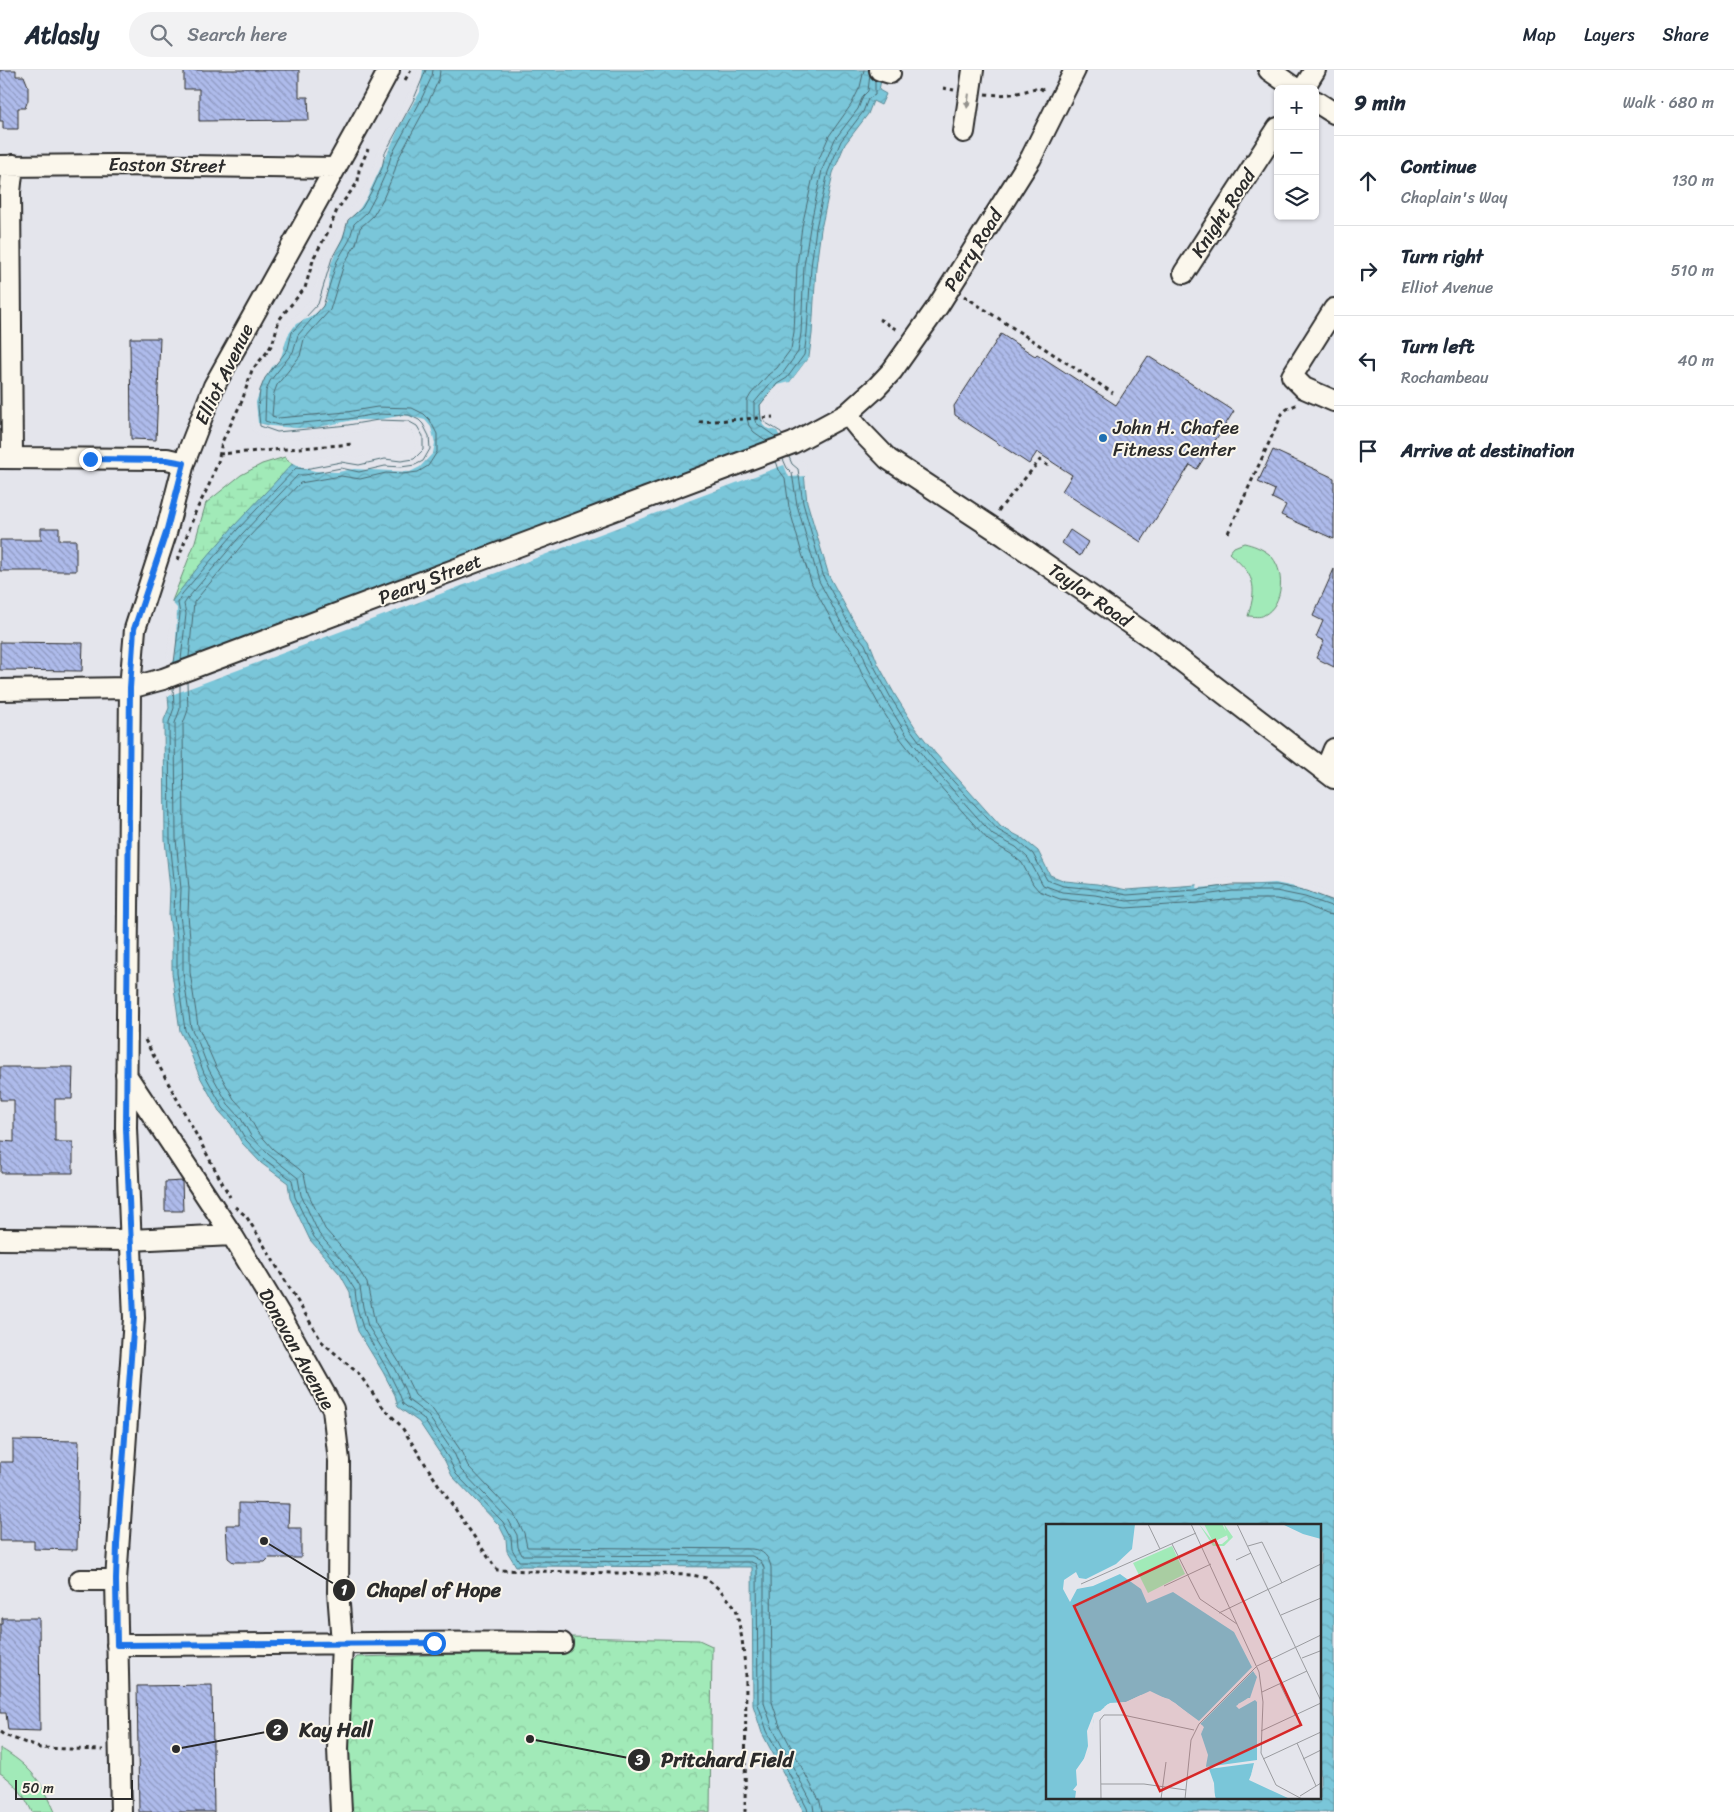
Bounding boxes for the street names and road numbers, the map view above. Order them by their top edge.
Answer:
street label: Easton Street [108,147,227,183]
street label: Knight Road [1182,161,1265,264]
street label: Perry Road [935,200,1012,298]
street label: Elliot Avenue [185,317,263,430]
street label: Peary Street [373,544,487,614]
street label: Taylor Road [1041,554,1141,637]
street label: Donovan Avenue [250,1282,344,1416]

